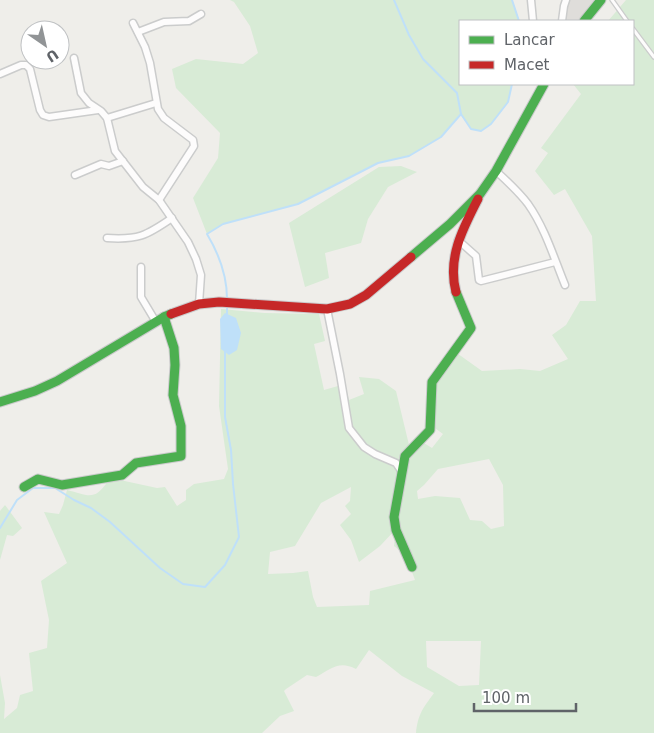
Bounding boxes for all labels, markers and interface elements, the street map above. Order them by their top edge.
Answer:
north arrow [20,20,70,70]
legend [459,20,634,85]
text: Lancar [504,31,555,49]
text: U [43,46,61,66]
text: Macet [504,56,550,74]
scale bar [474,680,576,712]
text: 100 m [482,689,530,707]

